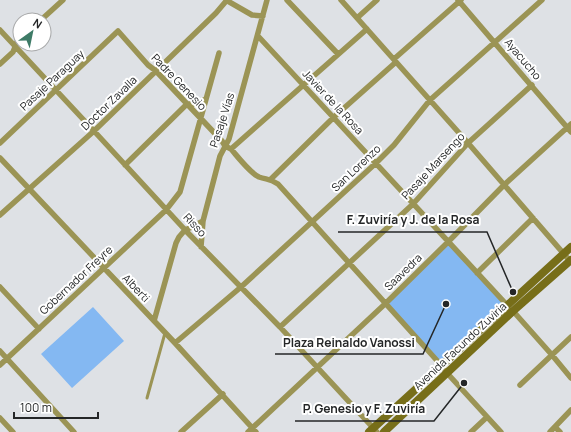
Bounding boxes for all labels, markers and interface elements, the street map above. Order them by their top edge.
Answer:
north arrow [12,12,52,52]
text: N [30,15,45,32]
street label: Ayacucho [502,35,545,83]
street label: Pasaje Paraguay [16,46,87,113]
street label: Padre Genesio [149,50,211,114]
street label: Javier de la Rosa [300,66,367,137]
street label: Doctor Zavalla [78,72,140,133]
street label: Pasaje Vías [206,90,237,149]
street label: Pasaje Marsengo [398,129,468,202]
street label: San Lorenzo [328,141,384,194]
callout: F. Zuviría y J. de la Rosa [338,208,487,232]
street label: Risso [180,209,211,240]
text: F. Zuviría y J. de la Rosa [347,211,479,228]
street label: Gobernador Freyre [36,241,116,317]
street label: Saavedra [381,250,425,293]
street label: Alberti [119,270,153,305]
street label: Avenida Facundo Zuviría [410,299,509,393]
callout: Plaza Reinaldo Vanossi [275,330,423,354]
text: Plaza Reinaldo Vanossi [283,334,415,351]
scale bar [14,394,98,420]
callout: P. Genesio y F. Zuviría [295,397,434,421]
text: 100 m [20,399,52,416]
text: P. Genesio y F. Zuviría [303,400,425,417]

